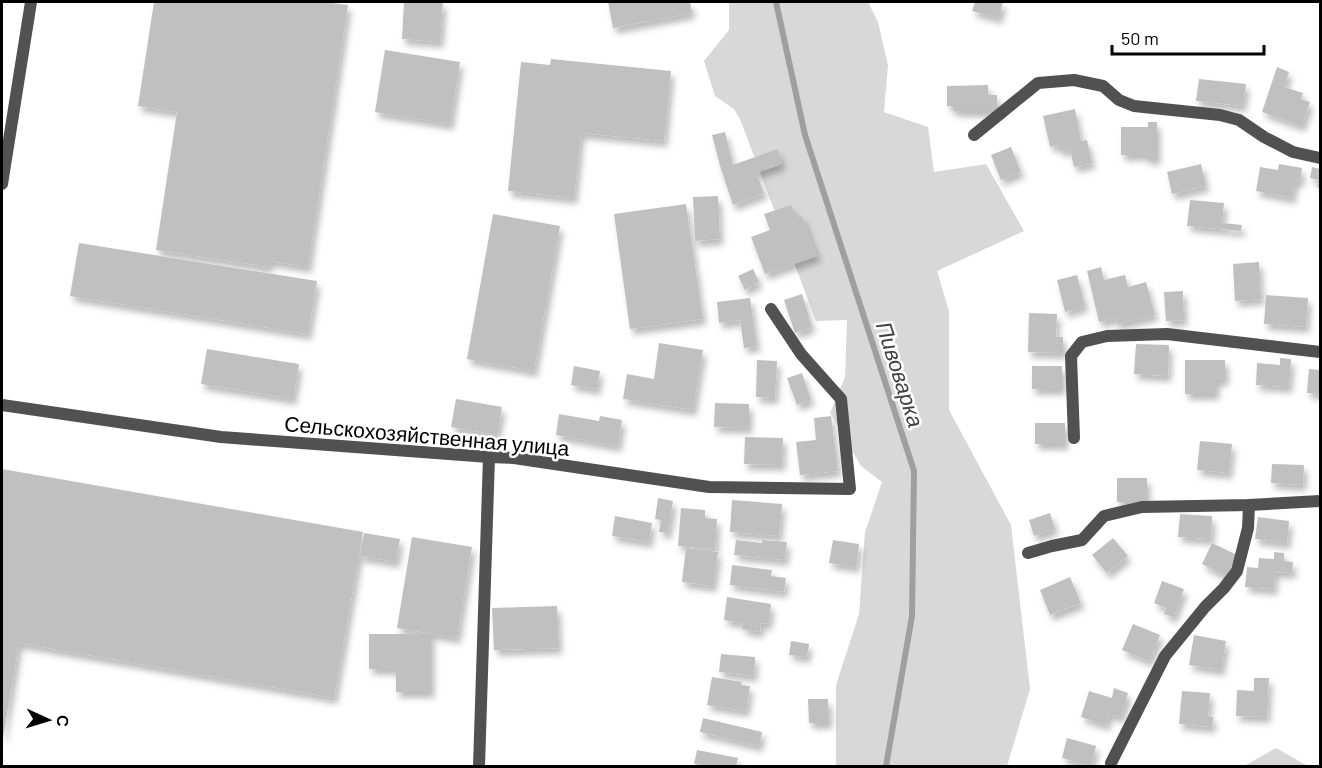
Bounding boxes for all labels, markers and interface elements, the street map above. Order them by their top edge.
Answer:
scale bar [1112,18,1264,56]
text: 50 m [1121,27,1159,49]
water label: Пивоварка [871,318,930,430]
street label: Сельскохозяйственная улица [283,410,571,460]
north arrow [18,690,78,750]
text: С [54,715,73,728]

